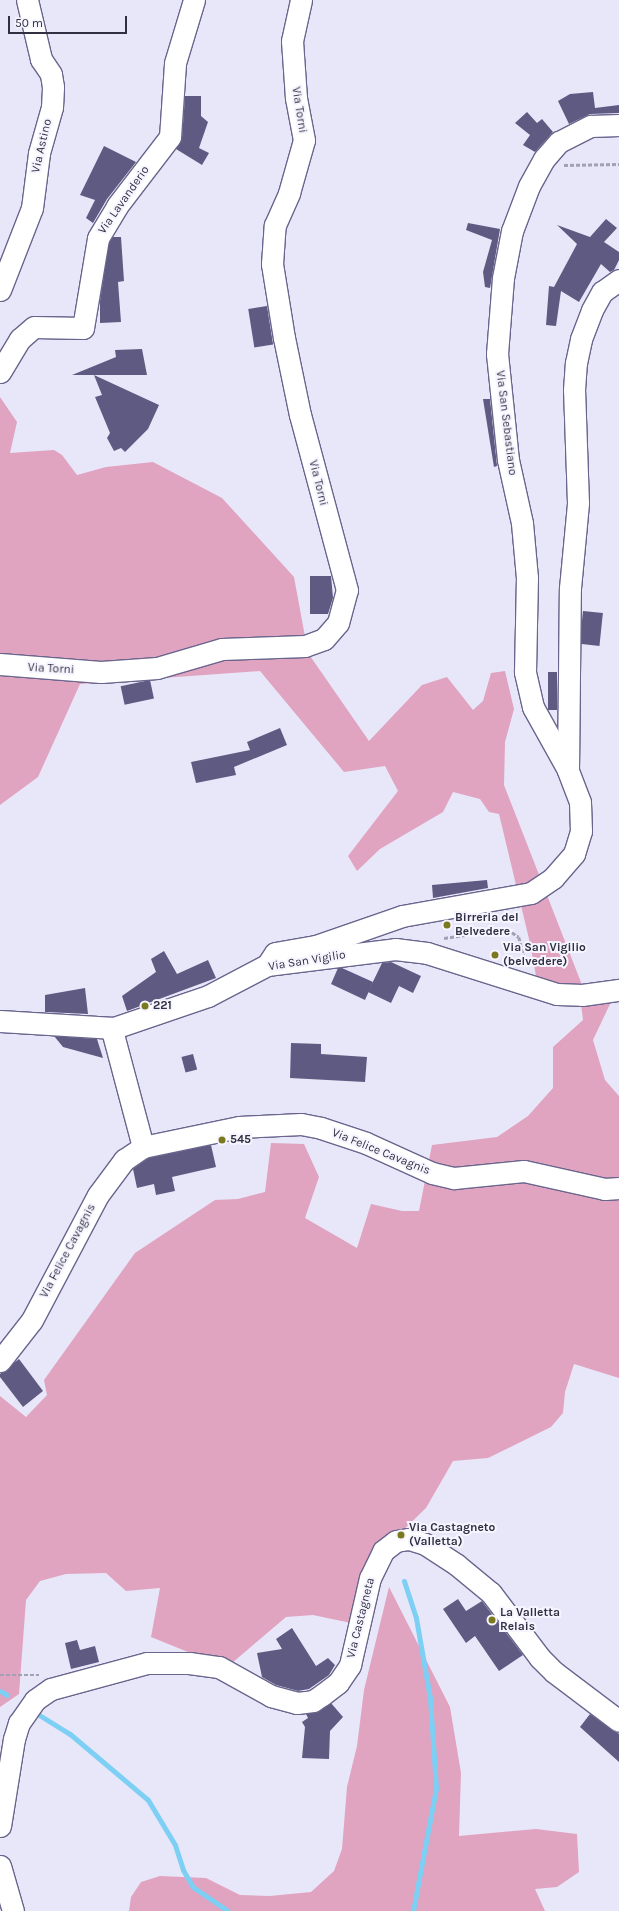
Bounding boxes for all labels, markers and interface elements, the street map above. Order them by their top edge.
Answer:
scale bar [10,8,129,34]
text: 50 m [15,16,43,30]
street label: Via Torni [288,86,310,134]
street label: Via Astino [29,118,55,174]
street label: Via Lavanderio [95,163,153,237]
street label: Via San Sebastiano [492,370,520,476]
street label: Via Torni [305,459,331,507]
street label: Via Torni [27,661,75,677]
place label: Birreria del Belvedere [455,911,519,939]
marker: Birreria del Belvedere [442,920,452,930]
place label: Via San Vigilio (belvedere) [503,941,586,969]
street label: Via San Vigilio [267,948,347,974]
marker: Via San Vigilio (belvedere) [490,950,500,960]
place label: 221 [153,999,172,1013]
marker: 221 [140,1001,150,1011]
street label: Via Felice Cavagnis [330,1126,432,1178]
place label: 545 [230,1133,251,1147]
marker: 545 [217,1135,227,1145]
street label: Via Felice Cavagnis [37,1201,99,1301]
place label: Via Castagneto (Valletta) [409,1521,495,1549]
marker: Via Castagneto (Valletta) [396,1530,406,1540]
street label: Via Castagneta [344,1576,378,1660]
place label: La Valletta Relais [500,1606,560,1634]
marker: La Valletta Relais [487,1615,497,1625]

